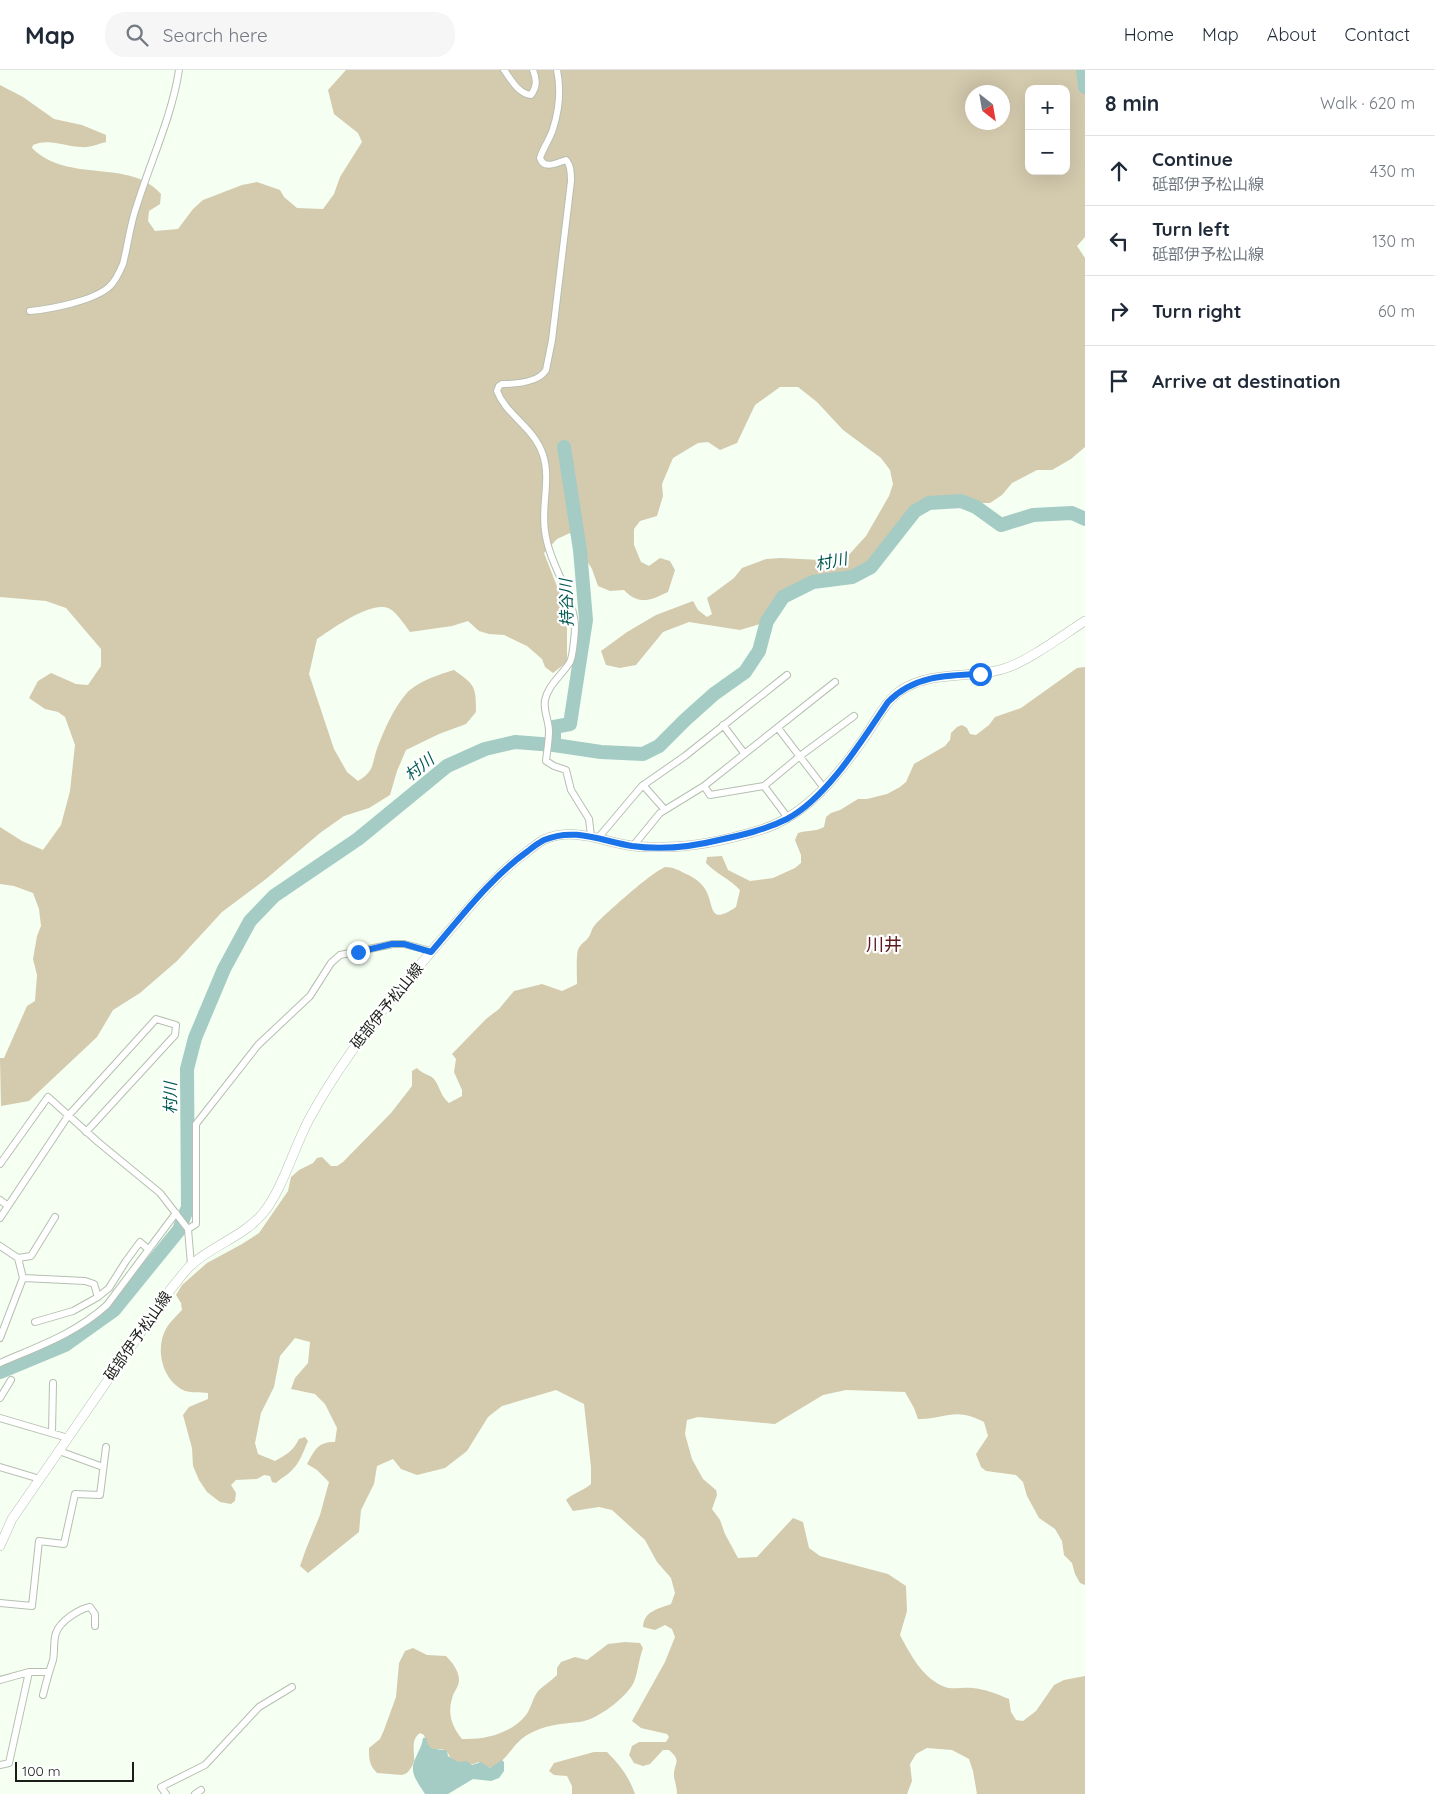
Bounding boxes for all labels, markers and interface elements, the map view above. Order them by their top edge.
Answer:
search box [105,12,455,57]
text: Map [25,20,75,50]
icon: search [123,21,151,49]
text: Search here [163,23,268,47]
text: Home [1124,23,1174,46]
text: Map [1202,23,1239,46]
text: About [1267,23,1317,46]
text: Contact [1345,23,1410,46]
north arrow [965,85,1010,130]
map controls [1025,85,1070,175]
button: + [1025,85,1070,130]
text: 8 min [1105,90,1159,116]
text: Walk · 620 m [1320,93,1415,113]
button: − [1025,130,1070,175]
text: Continue [1152,147,1233,171]
icon: ahead [1105,157,1133,185]
text: 430 m [1370,161,1415,181]
text: 砥部伊予松山線 [1152,174,1264,194]
text: Turn left [1152,217,1230,241]
icon: left [1105,227,1133,255]
text: 130 m [1372,231,1415,251]
text: 砥部伊予松山線 [1152,244,1264,264]
icon: right [1105,297,1133,325]
text: Turn right [1152,299,1241,323]
text: 60 m [1378,301,1415,321]
icon: arrive [1105,367,1133,395]
text: Arrive at destination [1152,369,1341,393]
water label: 村川 [813,548,851,574]
water label: 持谷川 [555,577,577,627]
route start [969,663,992,686]
water label: 村川 [400,748,439,785]
district label: 川井 [866,933,902,956]
route end [347,941,370,964]
street label: 砥部伊予松山線 [346,959,427,1052]
water label: 村川 [160,1080,180,1114]
street label: 砥部伊予松山線 [100,1287,175,1384]
scale bar [15,1759,134,1782]
text: 100 m [22,1762,60,1780]

